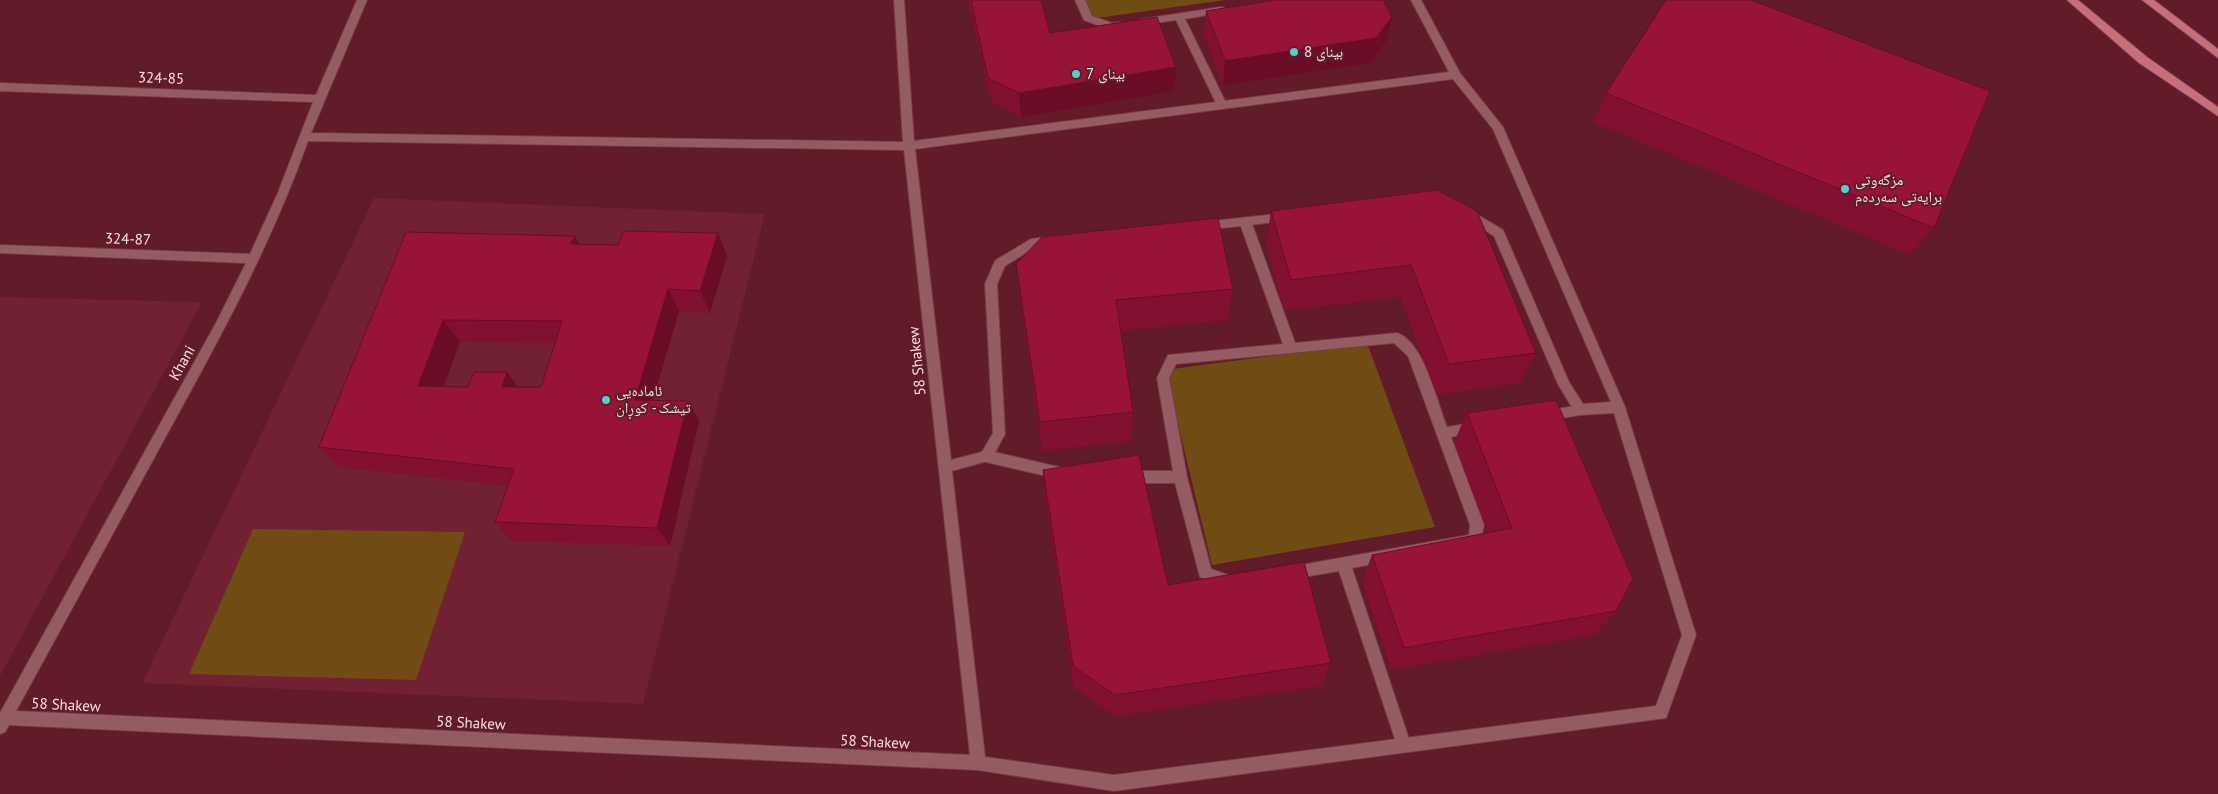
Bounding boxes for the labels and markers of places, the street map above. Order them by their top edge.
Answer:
place label: بيناى 8 [1304,42,1343,62]
marker: بيناى 8 [1288,46,1300,58]
place label: بيناى 7 [1086,64,1125,84]
marker: بيناى 7 [1070,68,1082,80]
place label: مزگەوتی برایەتی سەردەم [1855,170,1942,207]
marker: مزگەوتی برایەتی سەردەم [1839,183,1851,195]
place label: ئامادەیی تیشک - کوڕان [616,381,691,420]
marker: ئامادەیی تیشک - کوڕان [600,394,612,406]

